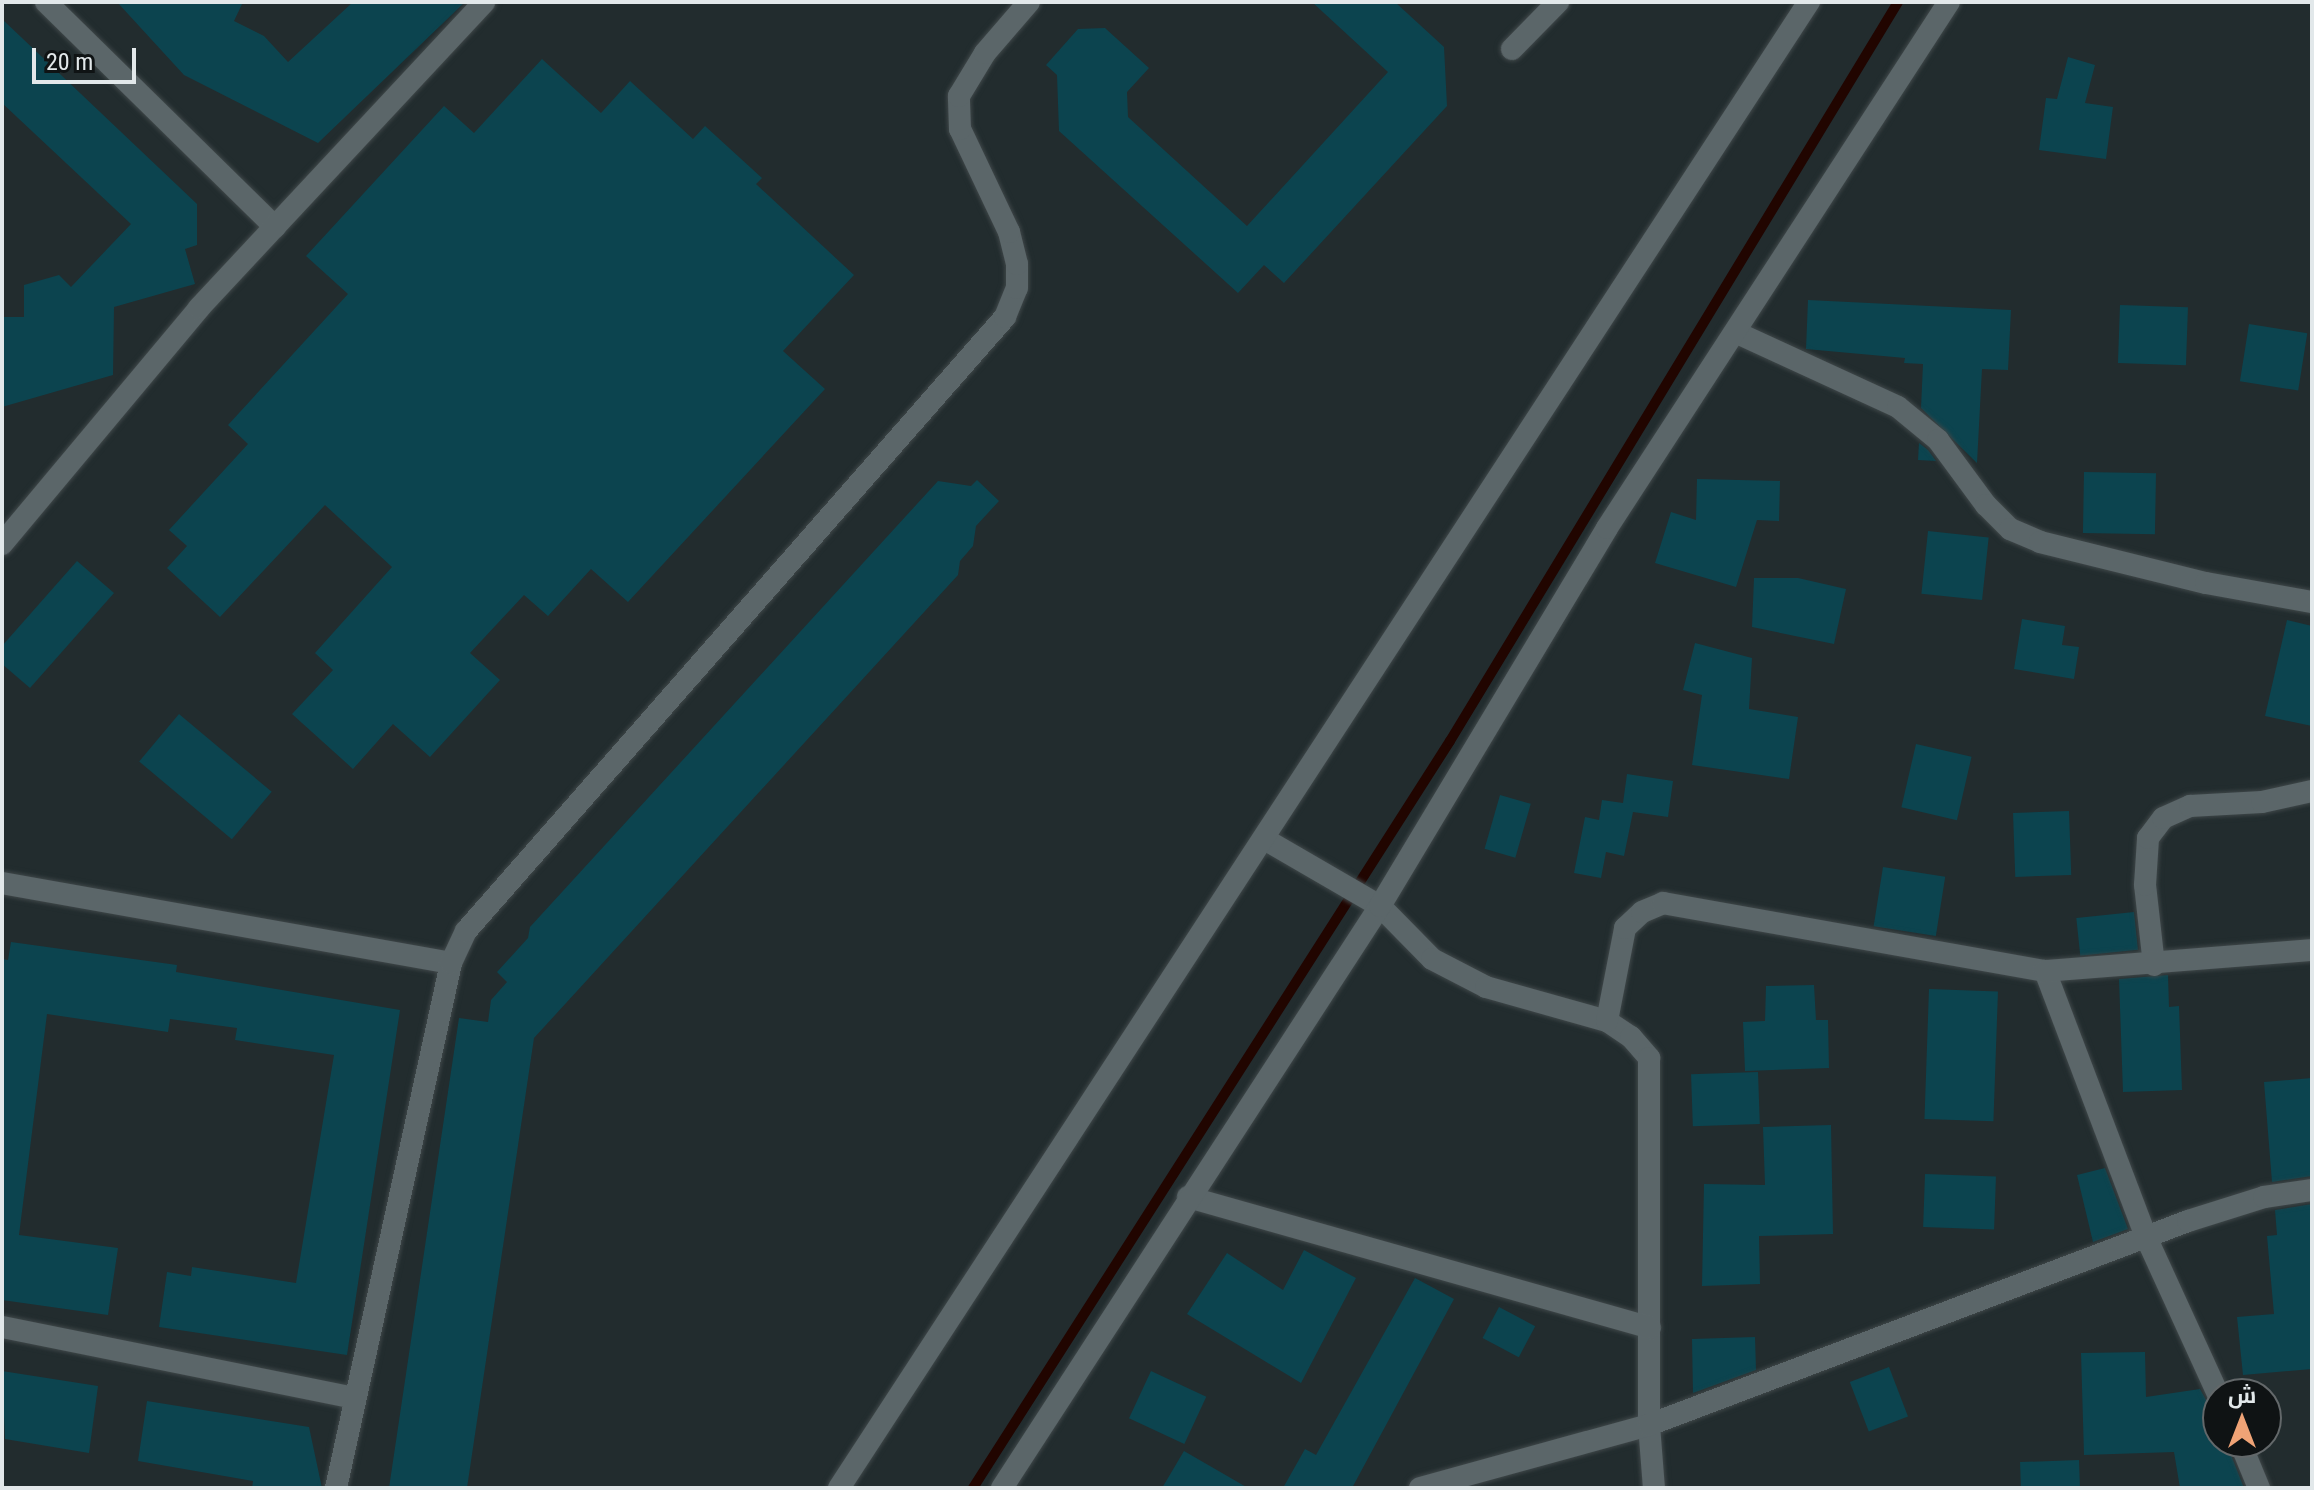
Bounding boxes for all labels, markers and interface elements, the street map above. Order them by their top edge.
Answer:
scale bar [36,32,140,82]
text: 20 m [46,48,93,76]
north arrow [2202,1378,2282,1458]
text: ش [2228,1383,2256,1408]

